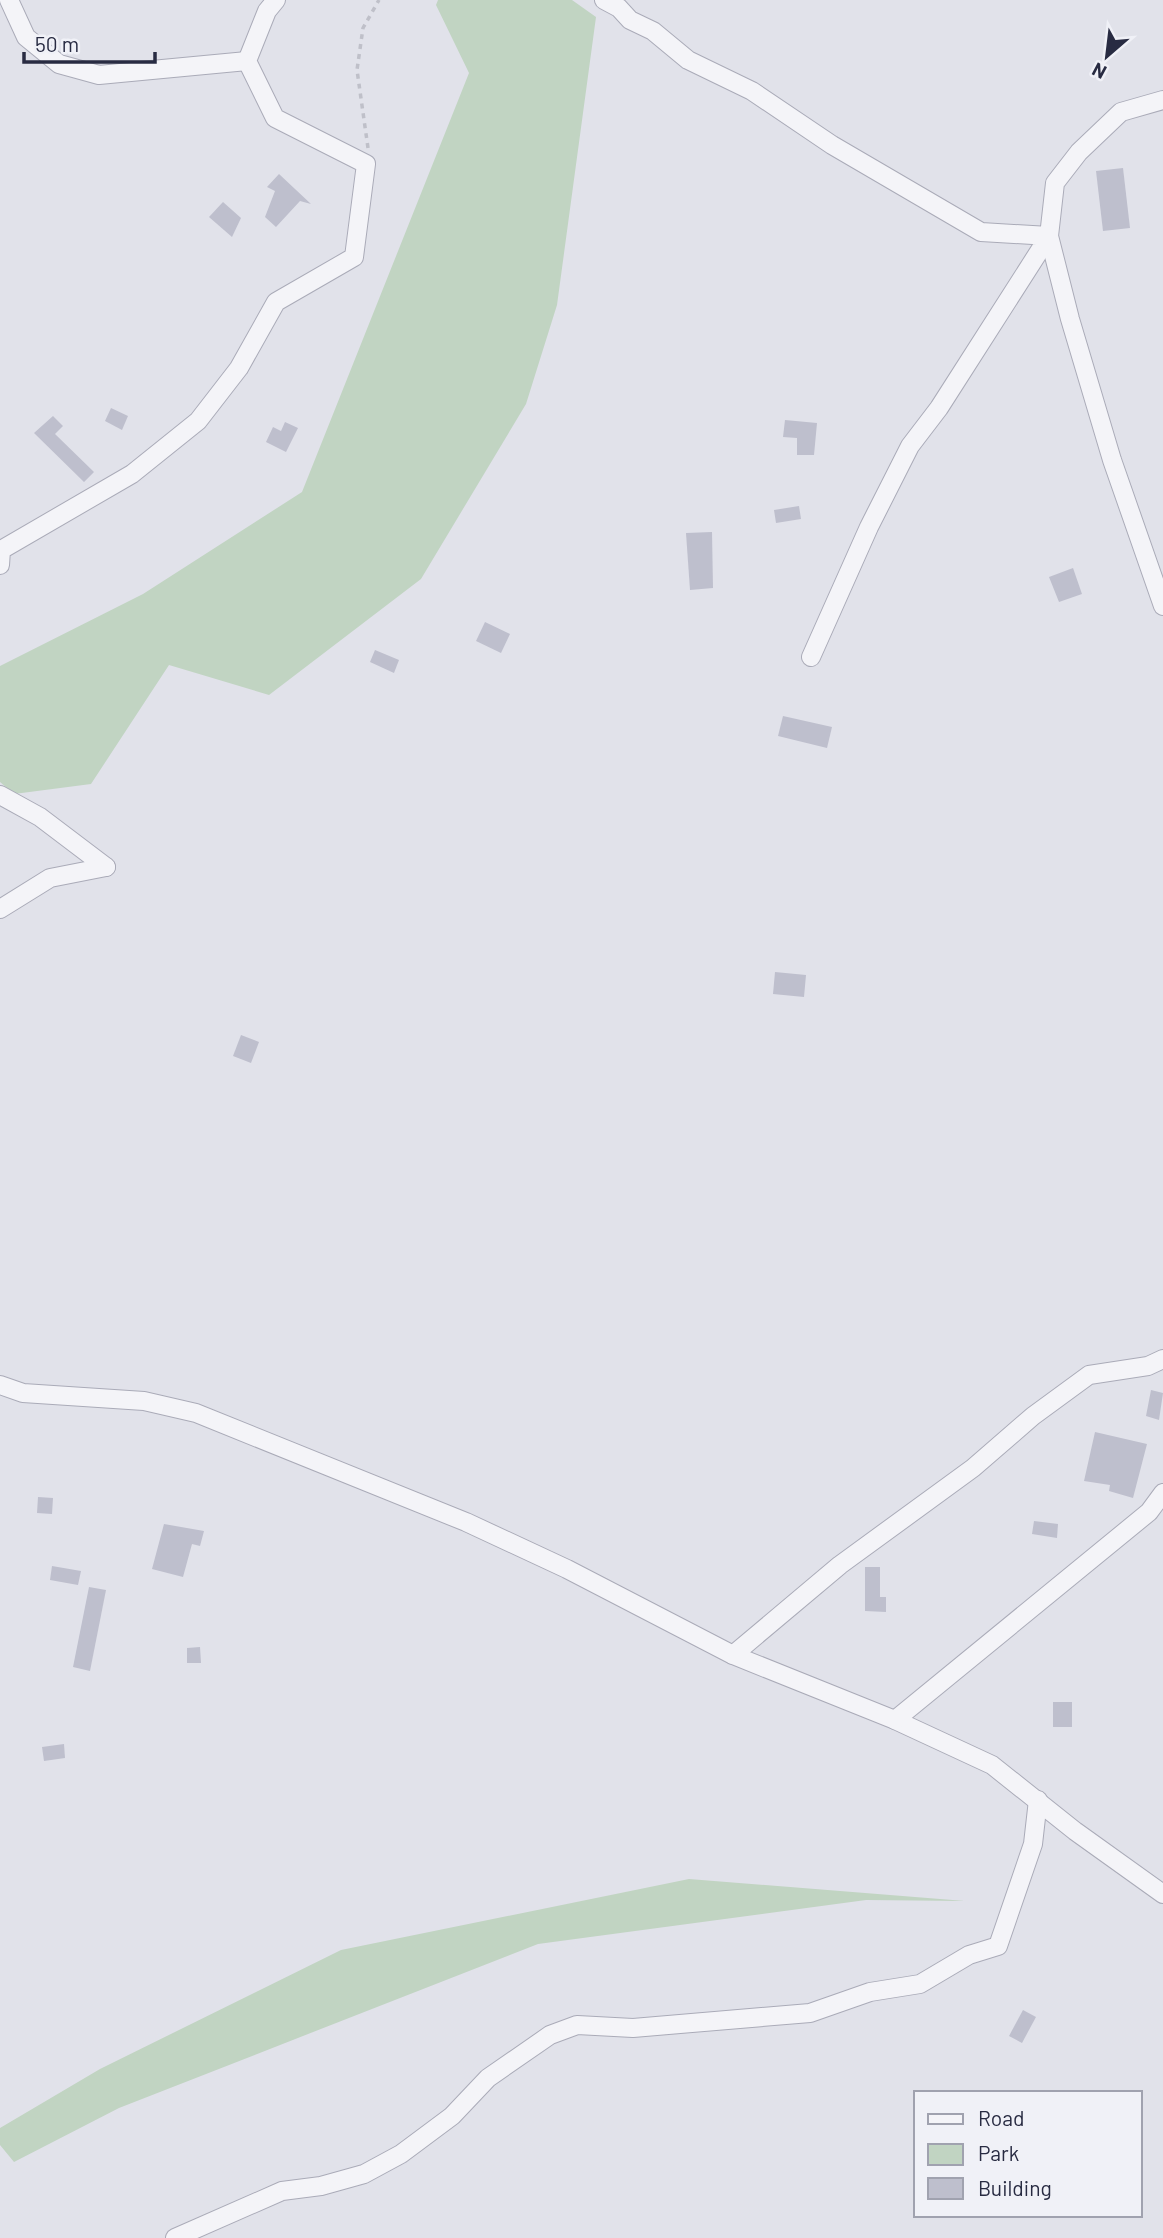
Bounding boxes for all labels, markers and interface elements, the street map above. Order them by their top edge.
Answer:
scale bar [24,21,156,65]
north arrow [1072,21,1142,91]
text: 50 m [35,31,79,56]
text: N [1088,58,1110,85]
legend [914,2091,1142,2217]
text: Road [978,2105,1024,2130]
text: Park [978,2140,1019,2165]
text: Building [978,2175,1052,2200]

